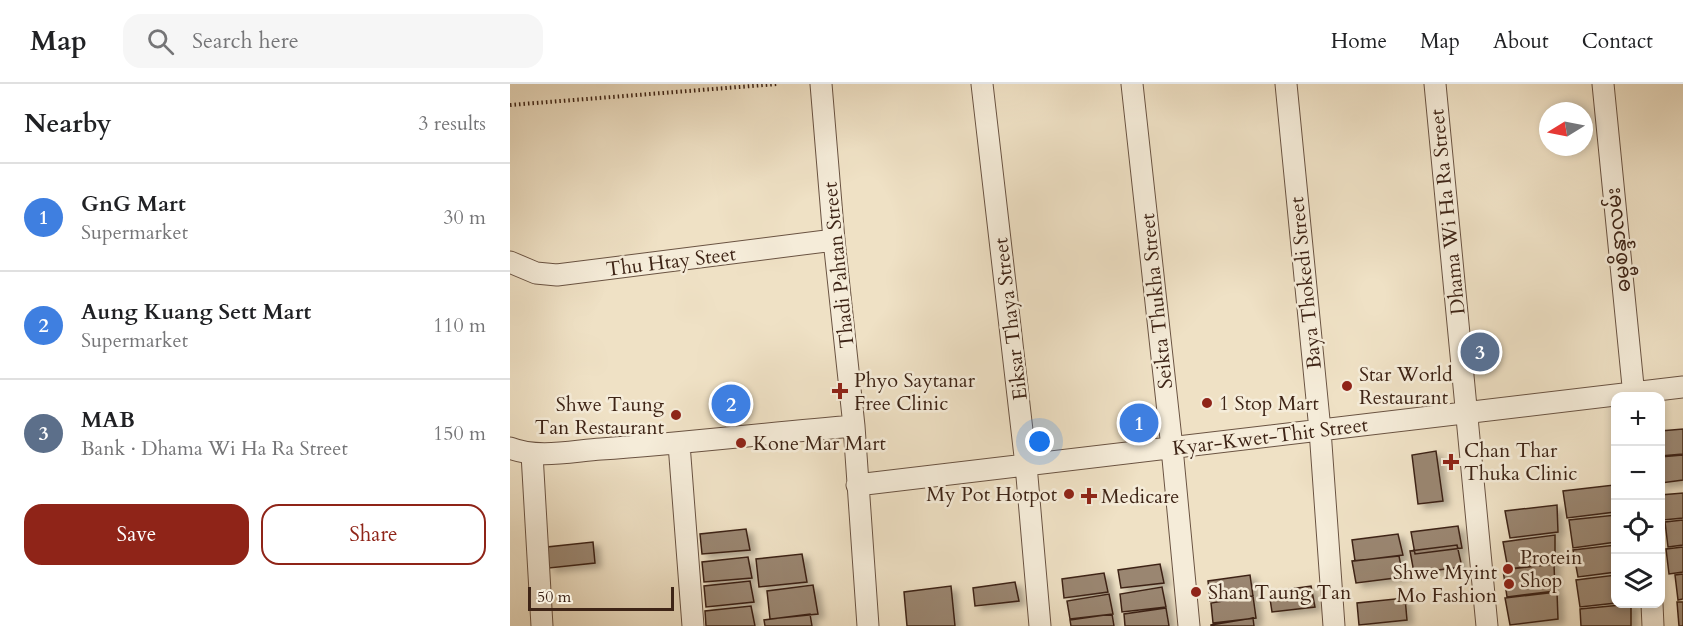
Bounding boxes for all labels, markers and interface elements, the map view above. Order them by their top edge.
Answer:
search box [123,14,543,68]
text: Map [30,22,87,60]
icon: search [144,25,177,58]
text: Search here [192,26,299,56]
text: Home [1331,27,1387,56]
text: Map [1420,27,1460,56]
text: About [1493,27,1549,56]
text: Contact [1582,27,1653,56]
north arrow [1539,102,1593,156]
text: Nearby [24,106,112,141]
street label: Dhama Wi Ha Ra Street [1423,107,1472,316]
text: 3 results [418,110,486,137]
street label: Thadi Pahtan Street [816,180,861,349]
street label: ဓမ္မစိန္ဒာလမ်း [1599,186,1640,294]
text: GnG Mart [81,189,186,219]
street label: Baya Thokedi Street [1283,195,1328,370]
text: 1 [38,204,49,231]
text: 30 m [443,204,486,231]
street label: Seikta Thukha Street [1134,211,1179,390]
text: Supermarket [81,219,188,246]
street label: Eiksar Thaya Street [987,235,1034,402]
street label: Thu Htay Steet [605,240,738,283]
text: Aung Kuang Sett Mart [81,297,311,327]
text: 2 [38,312,49,339]
text: 110 m [433,312,486,339]
text: Supermarket [81,327,188,354]
pin: 3 [1460,330,1500,374]
place label: Star World Restaurant [1359,361,1453,411]
place label: Phyo Saytanar Free Clinic [854,367,976,417]
marker: Star World Restaurant [1340,379,1354,393]
pin: 2 [712,382,750,426]
marker: Phyo Saytanar Free Clinic [831,382,849,400]
place label: 1 Stop Mart [1219,390,1320,417]
place label: Shwe Taung Tan Restaurant [535,391,665,441]
map controls [1611,392,1665,608]
button: + [1611,392,1665,446]
marker: 1 Stop Mart [1200,396,1214,410]
pin: 1 [1120,400,1158,446]
text: MAB [81,405,135,435]
marker: Shwe Taung Tan Restaurant [669,408,683,422]
street label: Kyar-Kwet-Thit Street [1171,411,1370,462]
text: 3 [38,420,49,447]
text: 150 m [433,420,486,447]
your location [1025,427,1054,456]
place label: Kone Mar Mart [753,430,886,457]
text: Bank · Dhama Wi Ha Ra Street [81,435,348,462]
marker: Kone Mar Mart [734,436,748,450]
place label: Chan Thar Thuka Clinic [1464,437,1577,487]
button: − [1611,446,1665,500]
marker: Chan Thar Thuka Clinic [1442,453,1460,471]
place label: My Pot Hotpot [926,481,1058,508]
place label: Medicare [1101,483,1179,510]
marker: My Pot Hotpot [1062,487,1076,501]
marker: Medicare [1082,489,1096,503]
button: locate [1611,500,1665,554]
button: Save [24,504,249,565]
button: Share [261,504,486,565]
place label: Protein Shop [1520,544,1583,594]
button: layers [1611,554,1665,608]
place label: Shwe Myint Mo Fashion [1393,559,1498,609]
marker: Protein Shop [1501,562,1515,576]
marker: Shwe Myint Mo Fashion [1502,577,1516,591]
place label: Shan Taung Tan [1208,579,1352,606]
scale bar [528,584,674,612]
marker: Shan Taung Tan [1189,585,1203,599]
text: 50 m [537,586,571,608]

